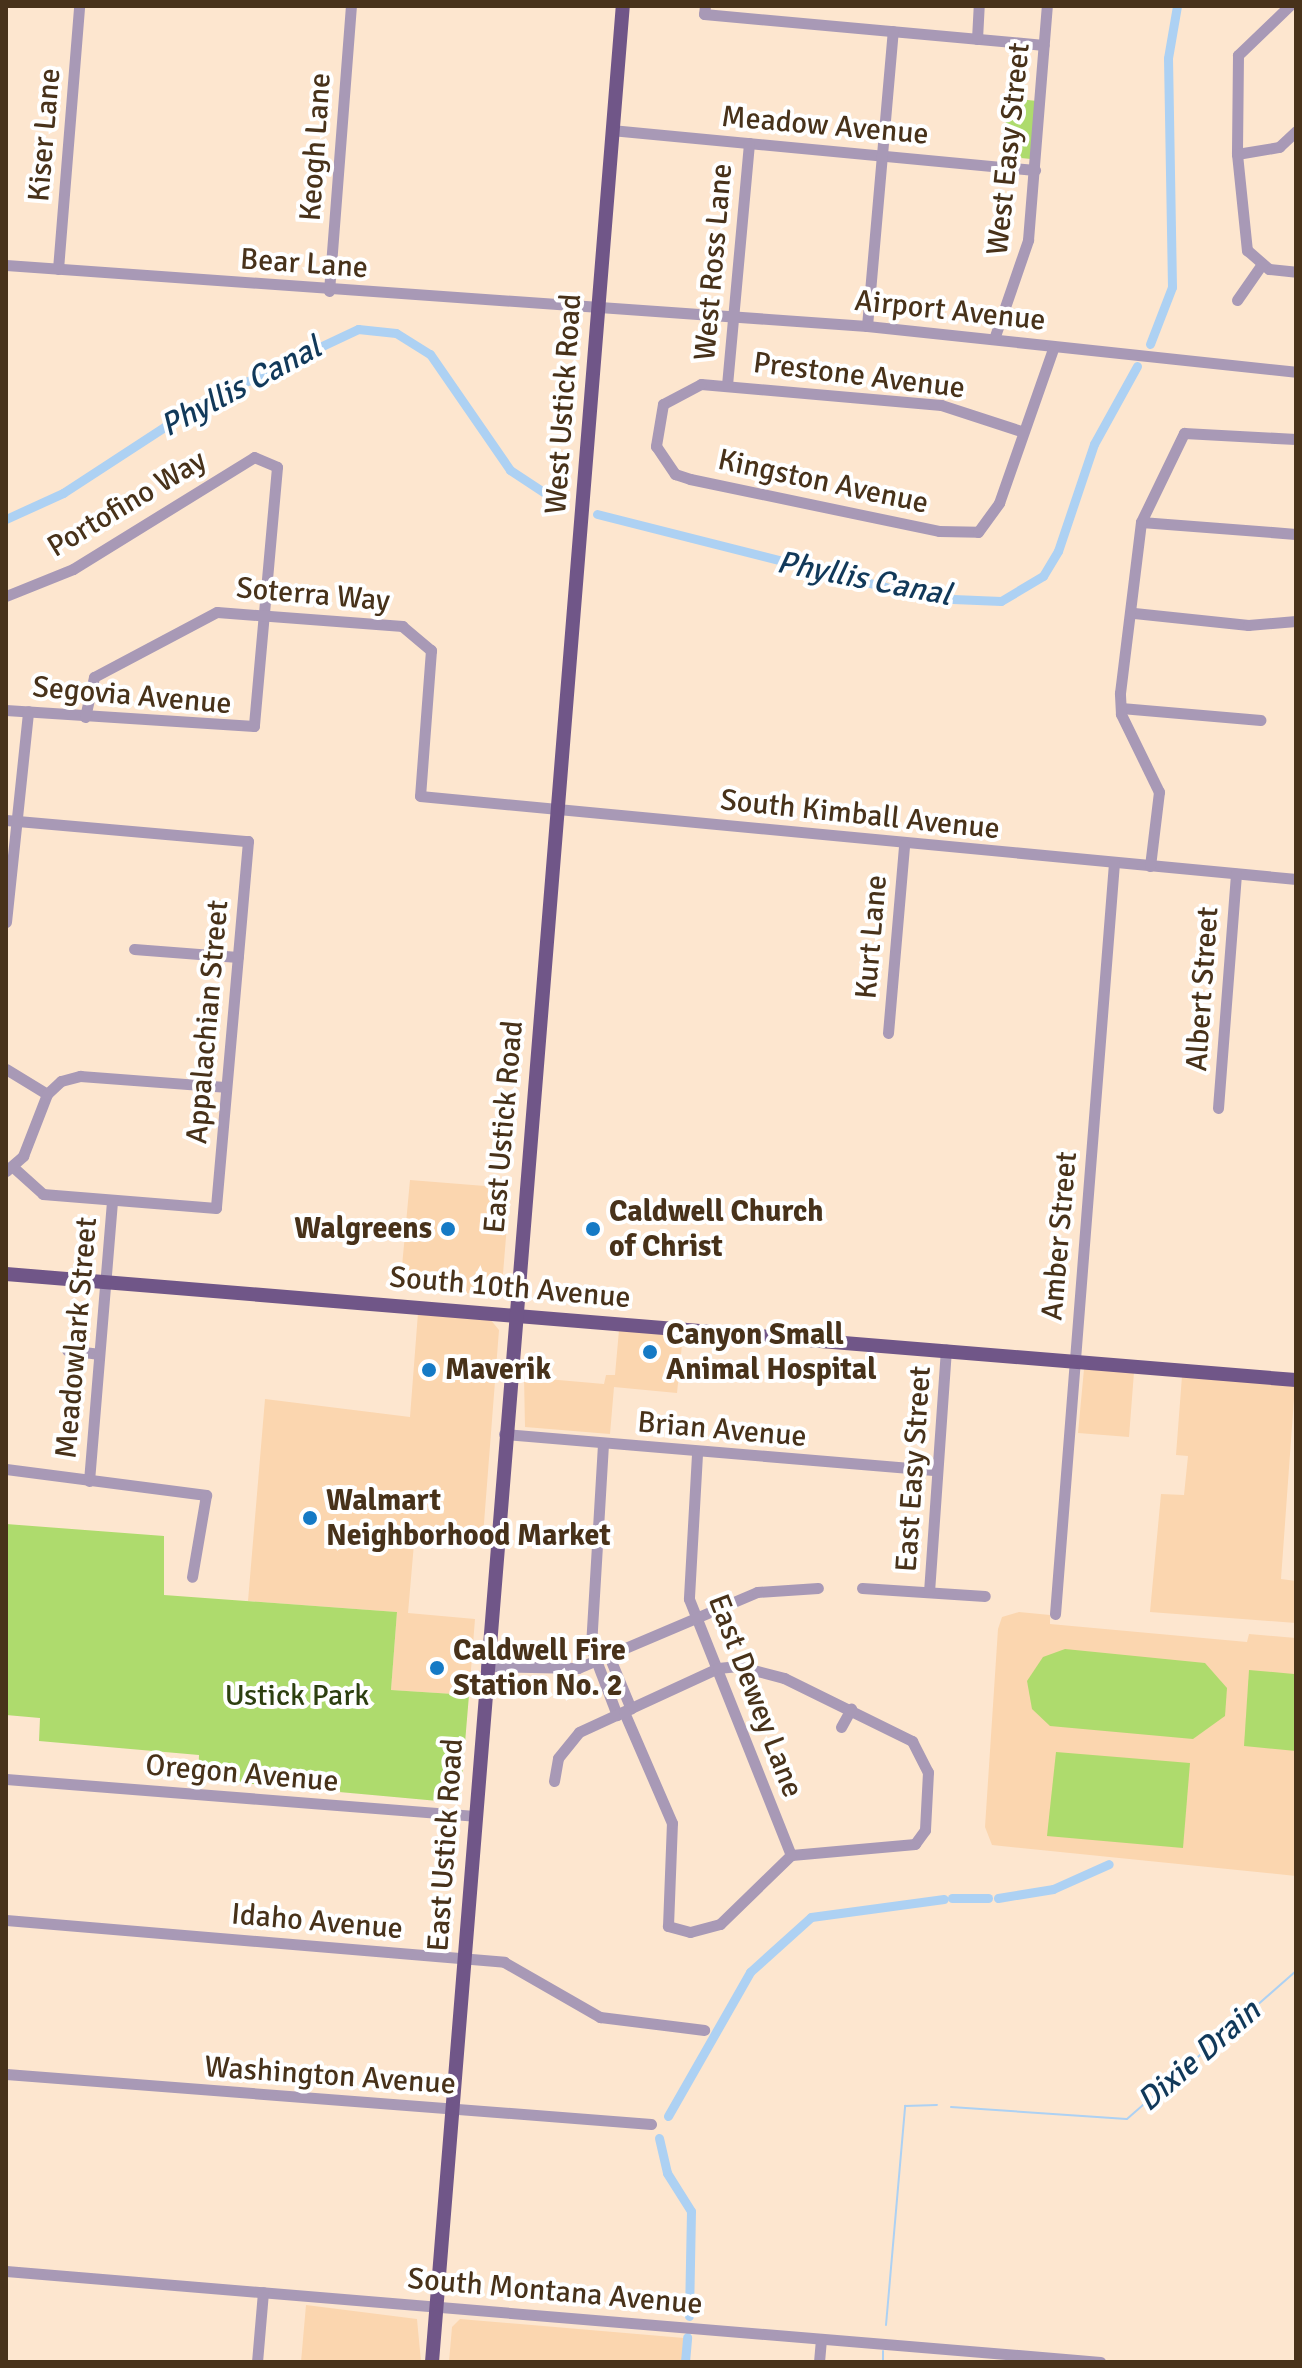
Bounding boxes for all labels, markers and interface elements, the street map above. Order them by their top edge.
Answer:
street label: West Easy Street [980,41,1038,257]
street label: Kiser Lane [21,67,69,203]
street label: Keogh Lane [293,72,339,222]
street label: Meadow Avenue [720,99,930,153]
street label: West Ross Lane [687,162,741,362]
street label: Bear Lane [239,242,369,286]
street label: Airport Avenue [853,283,1047,339]
street label: West Ustick Road [538,293,590,515]
water label: Phyllis Canal [154,329,328,445]
street label: Prestone Avenue [751,345,967,407]
street label: Kingston Avenue [715,442,931,522]
street label: Portofino Way [41,443,213,565]
water label: Phyllis Canal [774,543,954,615]
street label: Soterra Way [235,570,391,620]
street label: Segovia Avenue [31,669,233,723]
street label: South Kimball Avenue [718,782,1002,848]
street label: Kurt Lane [849,873,895,1001]
street label: Appalachian Street [179,899,237,1145]
street label: Albert Street [1179,906,1227,1072]
street label: East Ustick Road [477,1019,531,1235]
street label: Amber Street [1035,1150,1085,1322]
place label: Caldwell Church of Christ [609,1194,823,1264]
place label: Walgreens [294,1211,432,1247]
street label: Meadowlark Street [49,1216,105,1460]
marker: Walgreens [439,1220,457,1238]
marker: Caldwell Church of Christ [584,1220,602,1238]
street label: South 10th Avenue [388,1260,632,1316]
place label: Canyon Small Animal Hospital [666,1317,877,1388]
marker: Canyon Small Animal Hospital [641,1343,659,1361]
place label: Maverik [445,1352,551,1388]
marker: Maverik [420,1361,438,1379]
street label: East Easy Street [889,1365,939,1573]
street label: Brian Avenue [636,1405,808,1455]
place label: Walmart Neighborhood Market [326,1483,611,1554]
marker: Walmart Neighborhood Market [301,1509,319,1527]
street label: East Dewey Lane [700,1589,810,1803]
place label: Caldwell Fire Station No. 2 [453,1633,626,1704]
marker: Caldwell Fire Station No. 2 [428,1659,446,1677]
park label: Ustick Park [225,1678,369,1714]
street label: East Ustick Road [421,1737,471,1953]
street label: Oregon Avenue [144,1748,340,1800]
street label: Idaho Avenue [230,1897,404,1947]
water label: Dixie Drain [1130,1992,1268,2120]
street label: Washington Avenue [203,2049,457,2103]
street label: South Montana Avenue [406,2261,704,2323]

